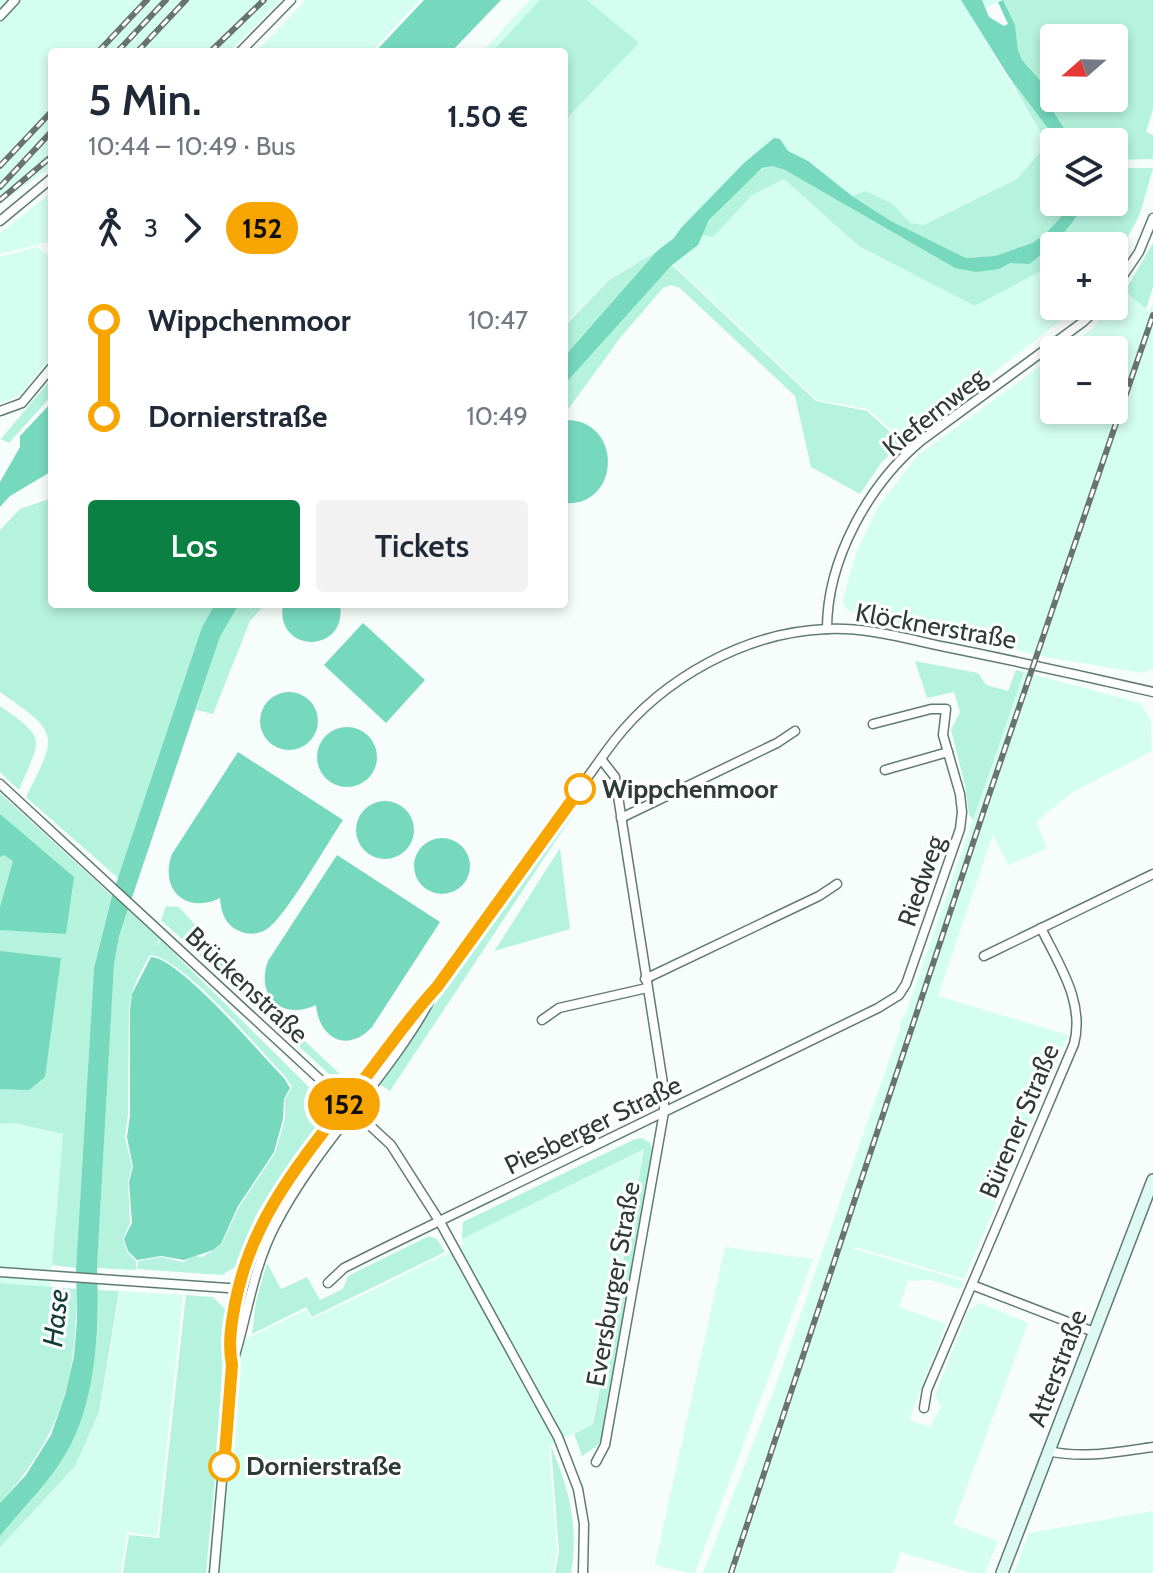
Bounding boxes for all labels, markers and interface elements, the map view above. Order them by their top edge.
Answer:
north arrow [1040,24,1128,112]
map controls [1040,24,1128,424]
text: 5 Min. [88,73,202,126]
text: 1.50 € [447,98,528,135]
button: layers [1040,128,1128,216]
text: 10:44 – 10:49 · Bus [88,130,295,162]
icon: walk [88,206,132,250]
icon: forward [170,206,214,250]
text: 152 [242,211,282,245]
text: 3 [144,212,158,244]
button: + [1040,232,1128,320]
text: Wippchenmoor [148,302,351,339]
text: 10:47 [468,304,528,336]
button: − [1040,336,1128,424]
street label: Kiefernweg [876,360,993,463]
text: Dornierstraße [148,398,327,435]
text: 10:49 [466,400,528,432]
button: Los [88,500,300,592]
button: Tickets [316,500,528,592]
street label: Klöcknerstraße [853,596,1019,656]
place label: Wippchenmoor [602,773,778,805]
marker: Wippchenmoor [565,774,595,804]
street label: Riedweg [891,830,952,931]
street label: Brückenstraße [179,920,315,1050]
street label: Bürener Straße [972,1039,1066,1203]
street label: Piesberger Straße [499,1068,687,1182]
line badge: 152 [298,1078,390,1130]
text: 152 [324,1087,364,1121]
street label: Eversburger Straße [579,1179,647,1389]
water label: Hase [35,1287,75,1349]
street label: Atterstraße [1020,1305,1094,1431]
place label: Dornierstraße [246,1450,401,1482]
marker: Dornierstraße [209,1451,239,1481]

